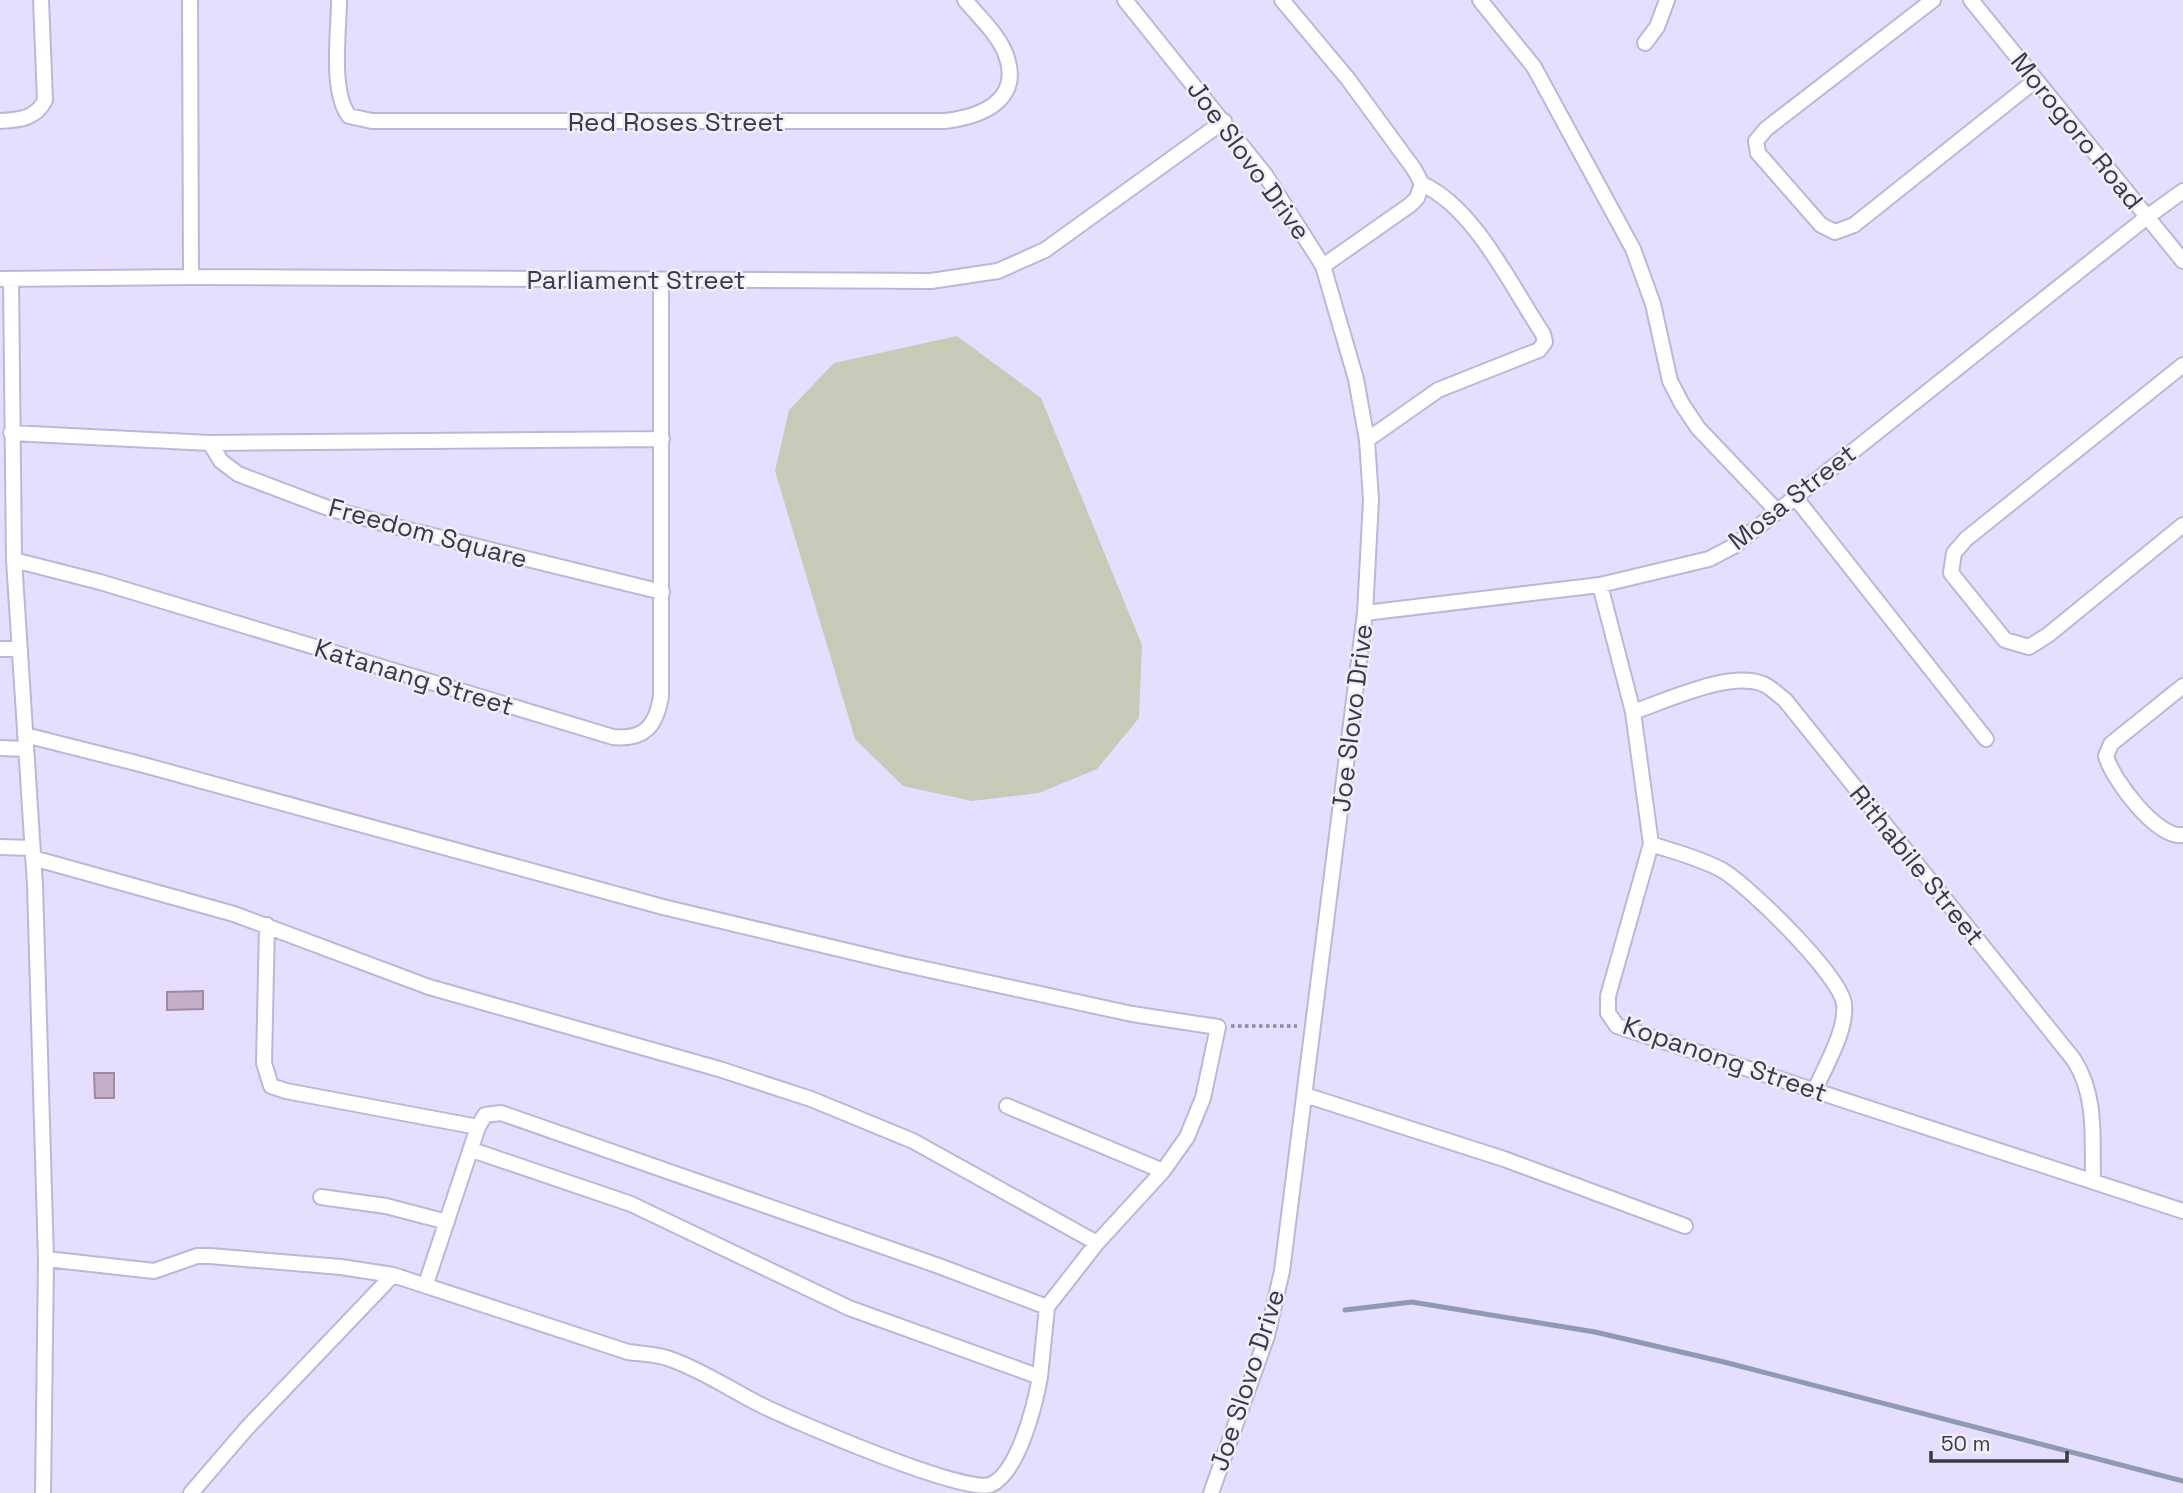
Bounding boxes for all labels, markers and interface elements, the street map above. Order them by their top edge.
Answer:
street label: Morogoro Road [2003,45,2151,217]
street label: Joe Slovo Drive [1180,73,1318,247]
street label: Red Roses Street [568,105,784,139]
street label: Parliament Street [526,263,746,297]
street label: Mosa Street [1721,436,1863,558]
street label: Freedom Square [325,490,531,576]
street label: Joe Slovo Drive [1324,622,1380,814]
street label: Katanang Street [310,631,518,723]
street label: Rithabile Street [1842,778,1992,952]
street label: Kopanong Street [1618,1008,1832,1110]
street label: Joe Slovo Drive [1202,1285,1292,1475]
scale bar [1931,1420,2068,1464]
text: 50 m [1941,1430,1991,1457]

